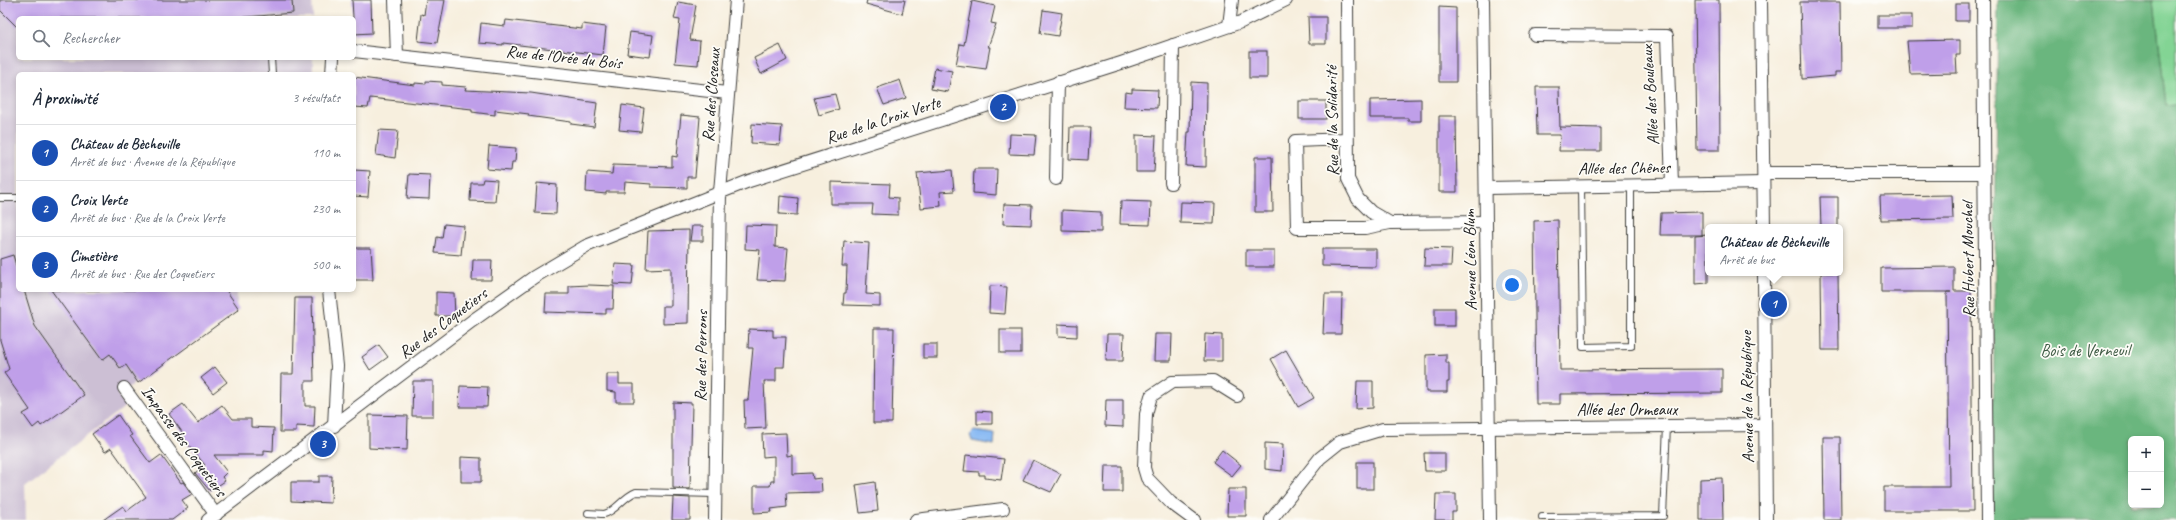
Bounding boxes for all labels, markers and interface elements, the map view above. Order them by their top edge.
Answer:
search box [16,16,356,60]
icon: search [30,27,52,49]
text: Rechercher [62,29,120,48]
street label: Rue de l'Orée du Bois [505,40,624,74]
street label: Allée des Bouleaux [1636,43,1664,146]
street label: Rue des Closeaux [697,46,725,143]
street label: Rue de la Solidarité [1320,63,1343,176]
text: À proximité [32,88,97,109]
text: 3 résultats [292,90,340,106]
street label: Rue de la Croix Verte [823,91,944,148]
pin: 2 [990,92,1016,122]
text: Château de Bècheville [70,135,179,154]
text: 1 [42,145,48,161]
text: 110 m [312,145,340,161]
text: Arrêt de bus · Avenue de la République [70,154,235,170]
street label: Allée des Chênes [1578,157,1671,179]
text: Croix Verte [70,191,127,210]
street label: Rue Hubert Mouchel [1956,199,1980,318]
text: 2 [42,201,48,217]
text: 230 m [312,201,340,217]
street label: Avenue Léon Blum [1459,209,1481,311]
text: Arrêt de bus · Rue de la Croix Verte [70,210,225,226]
popup [1705,224,1843,276]
text: Château de Bècheville [1719,233,1829,252]
text: Cimetière [70,247,117,266]
text: Arrêt de bus [1719,252,1774,268]
text: 3 [42,257,48,273]
text: 500 m [312,257,340,273]
text: Arrêt de bus · Rue des Coquetiers [70,266,214,282]
your location [1502,275,1522,295]
street label: Rue des Coquetiers [395,282,493,363]
pin: 1 [1761,289,1787,319]
street label: Rue des Perrons [690,308,712,402]
street label: Avenue de la République [1735,329,1759,463]
park label: Bois de Verneuil [2040,340,2133,361]
street label: Impasse des Coquetiers [137,381,233,502]
street label: Allée des Ormeaux [1577,399,1679,420]
pin: 3 [310,429,336,459]
map controls [2128,436,2164,508]
button: + [2128,436,2164,472]
button: − [2128,472,2164,508]

